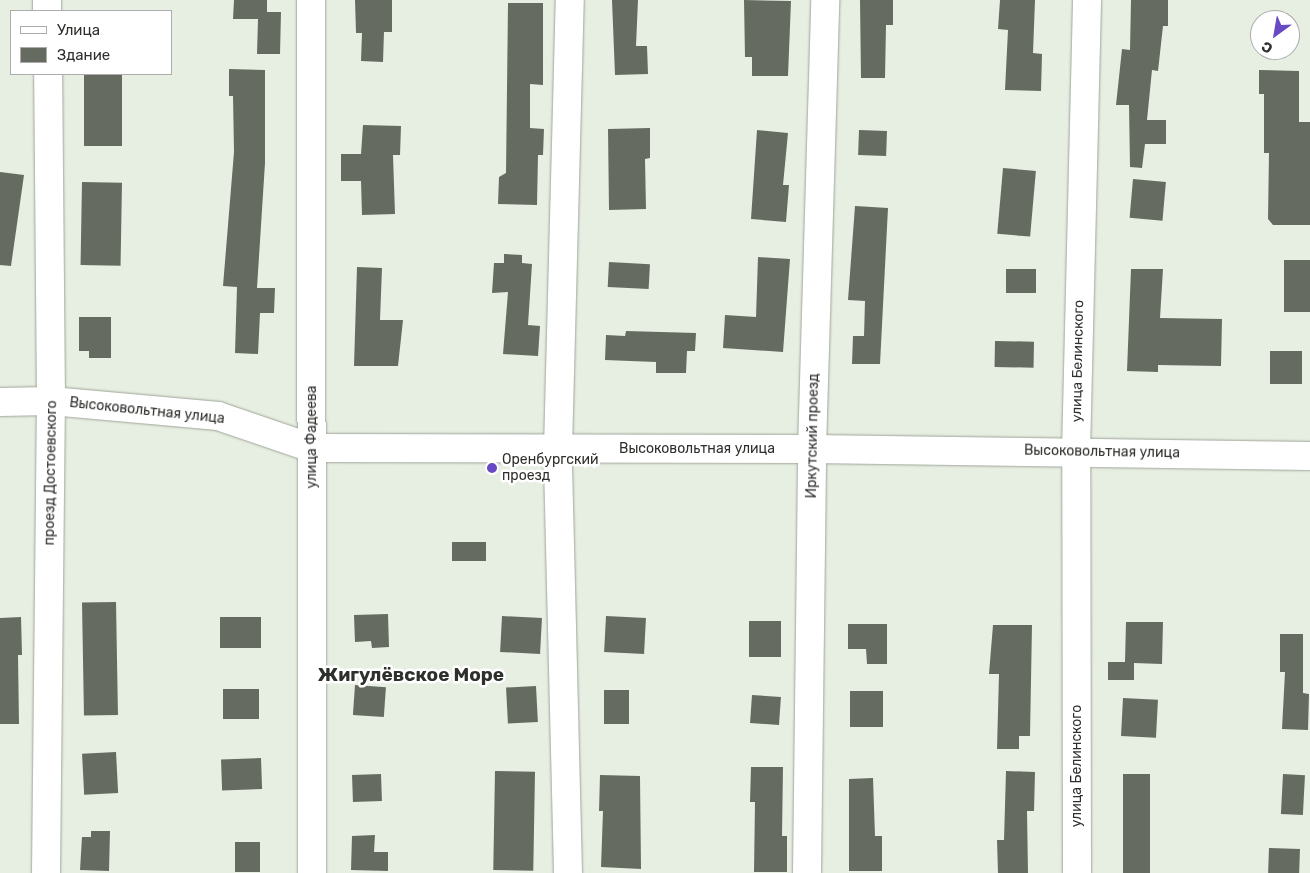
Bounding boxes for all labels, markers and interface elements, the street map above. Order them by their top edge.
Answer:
legend [10,10,172,75]
north arrow [1250,10,1300,60]
text: Улица [57,21,100,39]
text: С [1259,37,1276,57]
text: Здание [57,46,110,64]
street label: улица Белинского [1069,300,1087,422]
street label: Иркутский проезд [804,373,822,499]
street label: улица Фадеева [304,385,320,489]
street label: Высоковольтная улица [69,394,225,428]
street label: проезд Достоевского [41,400,61,546]
street label: Высоковольтная улица [619,441,775,457]
street label: Высоковольтная улица [1024,442,1180,462]
place label: Оренбургский проезд [502,452,598,484]
marker: Оренбургский проезд [486,462,498,474]
district label: Жигулёвское Море [318,664,504,686]
street label: улица Белинского [1069,705,1085,827]

